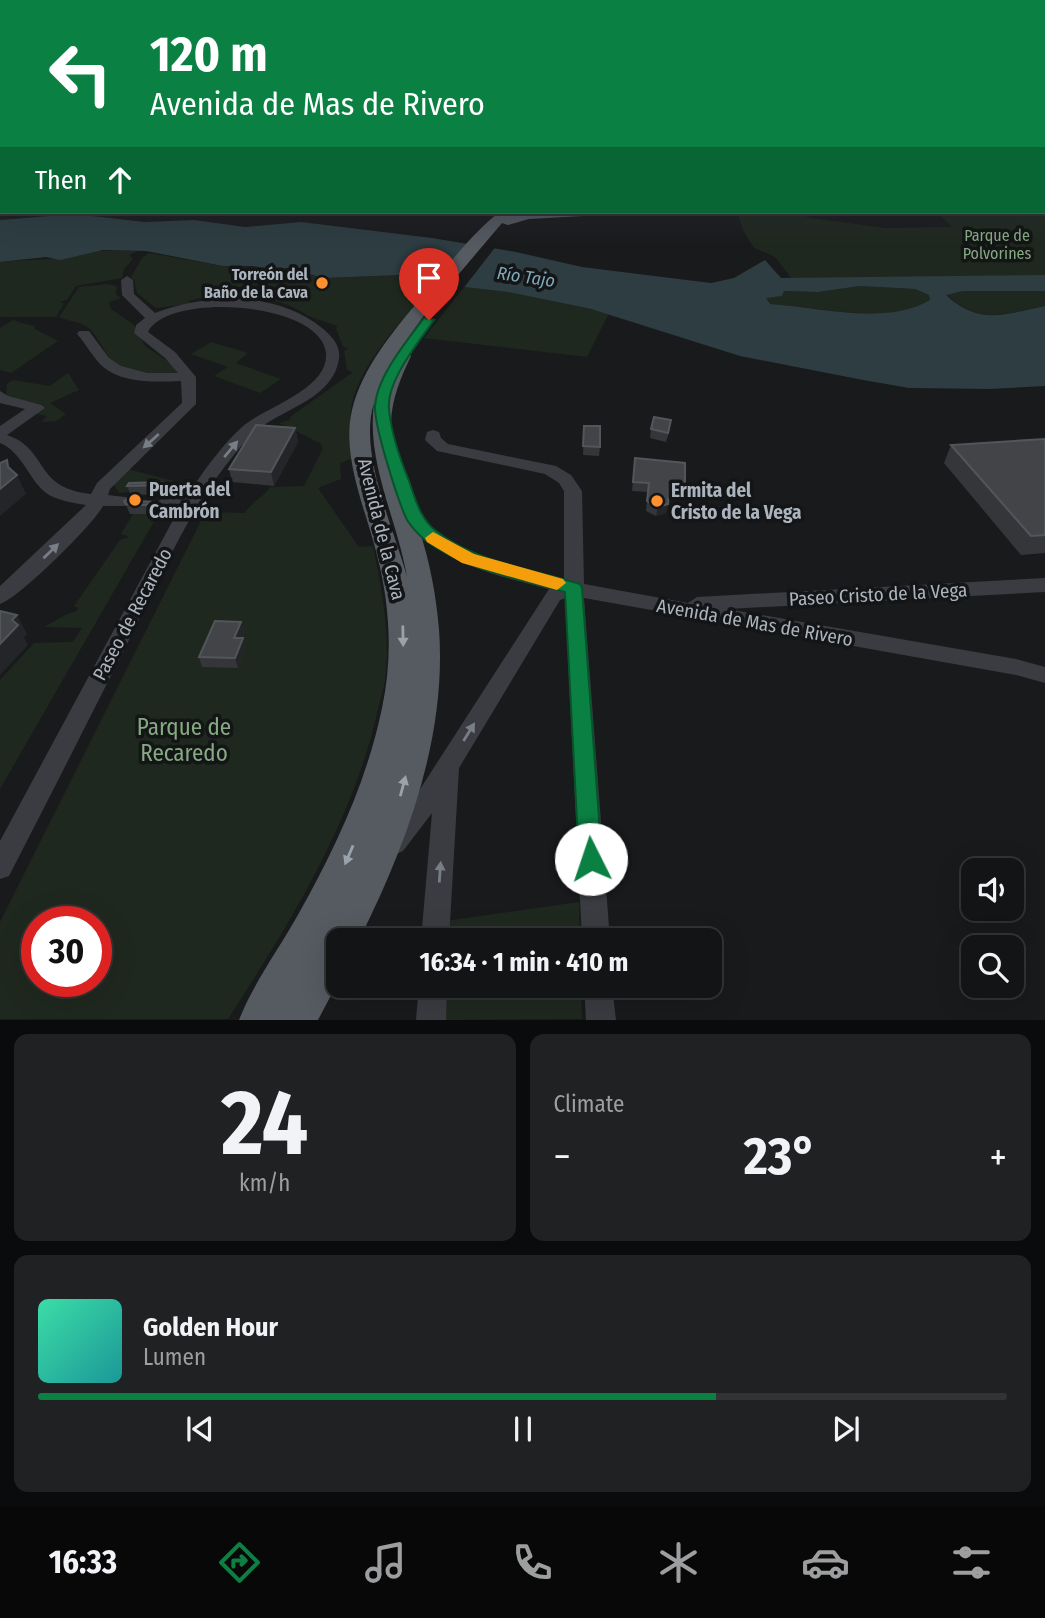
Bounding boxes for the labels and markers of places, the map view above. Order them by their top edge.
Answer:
pin [399,248,459,320]
place label: Torreón del Baño de la Cava [204,265,309,302]
marker: Torreón del Baño de la Cava [314,275,330,291]
place label: Puerta del Cambrón [149,478,231,523]
place label: Ermita del Cristo de la Vega [671,479,801,524]
marker: Puerta del Cambrón [127,492,143,508]
marker: Ermita del Cristo de la Vega [649,493,665,509]

